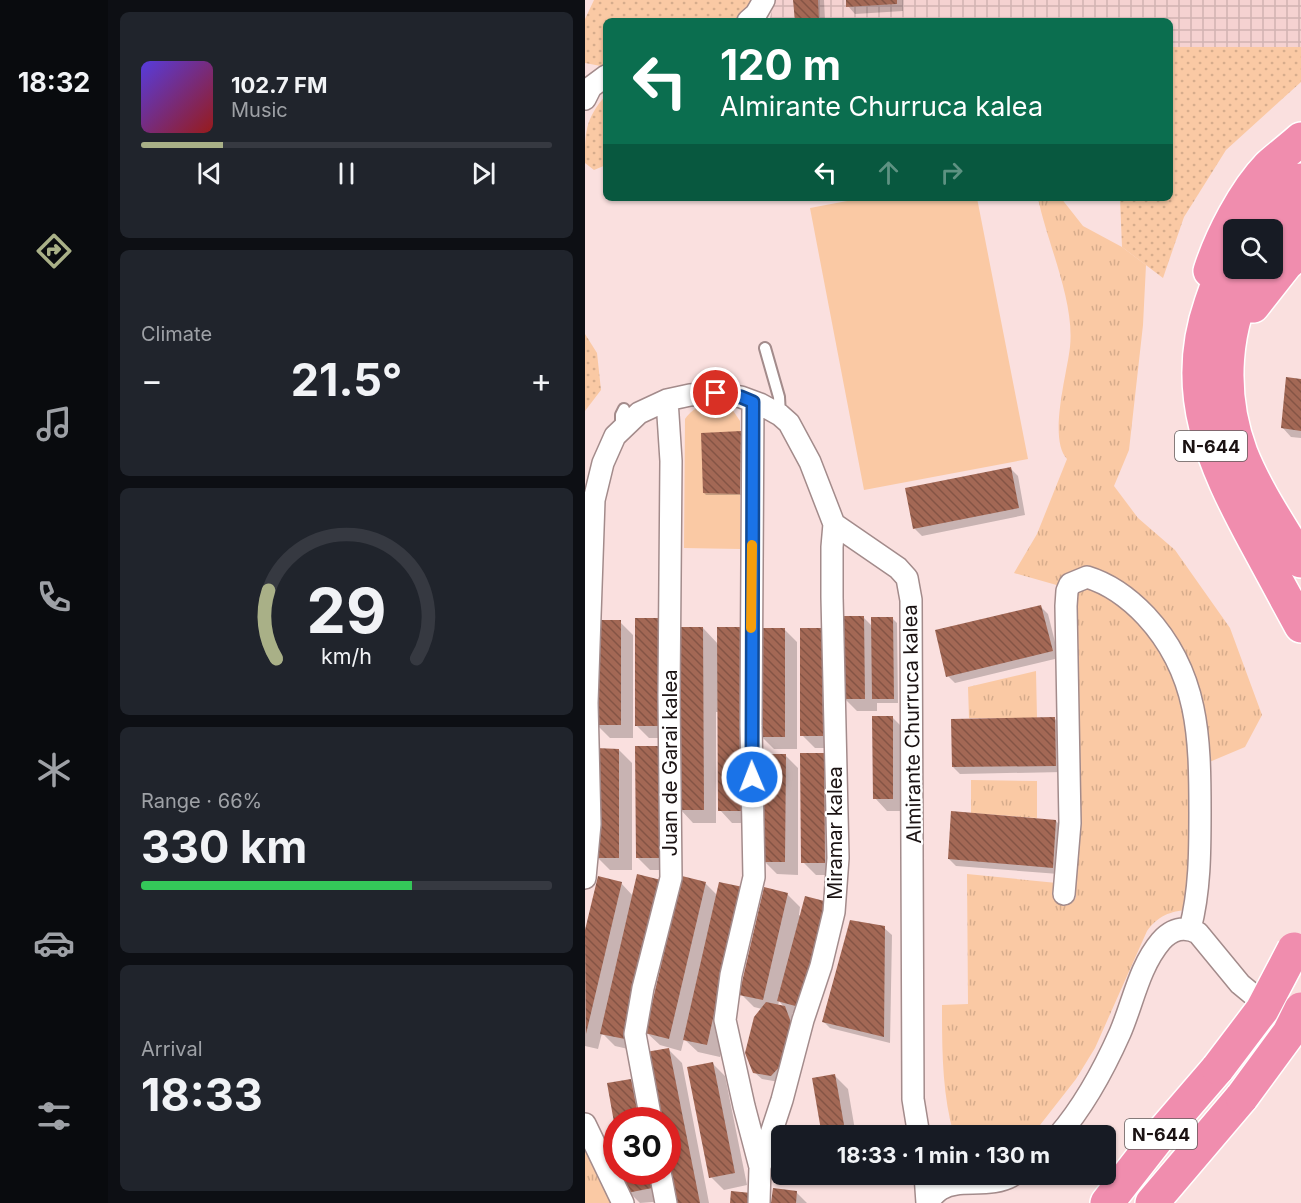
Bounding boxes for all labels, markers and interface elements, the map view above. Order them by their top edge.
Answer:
text: 120 m [720,39,841,90]
icon: left [621,42,699,120]
text: 18:32 [18,66,90,99]
text: 102.7 FM [231,72,327,98]
text: Almirante Churruca kalea [720,90,1043,123]
text: Music [231,98,288,122]
icon: left [809,156,842,189]
icon: ahead [872,156,905,189]
icon: right [935,156,968,189]
icon: previous [193,157,226,190]
icon: pause [330,157,363,190]
icon: next [467,157,500,190]
map controls [1223,219,1283,279]
button: search [1223,219,1283,279]
icon: directions [33,230,75,272]
text: Climate [141,322,212,346]
text: 21.5° [291,352,402,407]
text: − [141,360,163,400]
text: + [530,360,552,400]
pin [690,367,741,418]
icon: arrive [699,376,732,409]
icon: music [33,403,75,445]
road number: N-644 [1175,431,1247,461]
text: 29 [307,573,386,648]
icon: phone [33,576,75,618]
street label: Almirante Churruca kalea [898,604,926,844]
text: km/h [321,643,372,669]
street label: Juan de Garai kalea [658,670,682,856]
position arrow [720,745,784,809]
icon: climate [33,749,75,791]
street label: Miramar kalea [823,766,847,900]
text: Range · 66% [141,789,262,813]
text: 330 km [141,819,307,874]
icon: car [33,922,75,964]
text: Arrival [141,1037,203,1061]
text: 18:33 [141,1067,263,1122]
icon: filters [33,1095,75,1137]
speed limit sign: 30 [603,1107,681,1185]
road number: N-644 [1125,1119,1197,1149]
text: 18:33 · 1 min · 130 m [837,1142,1050,1168]

